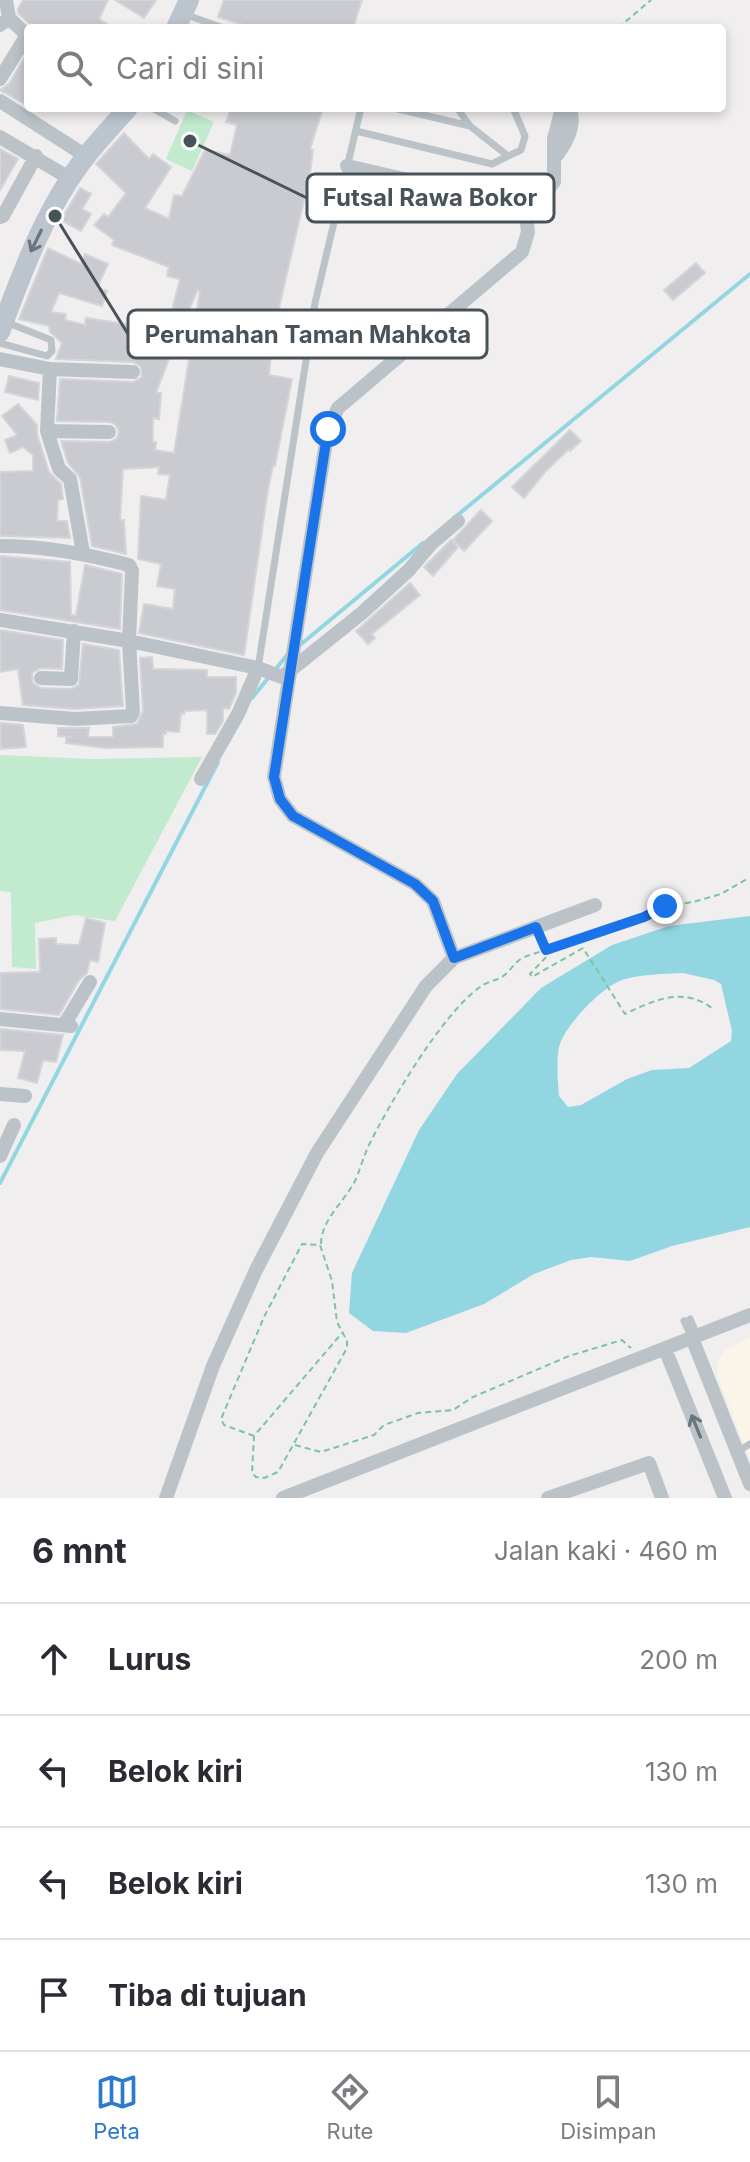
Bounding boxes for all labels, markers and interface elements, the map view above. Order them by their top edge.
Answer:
search box [24,24,726,112]
icon: search [52,46,96,90]
text: Cari di sini [116,50,264,86]
callout: Futsal Rawa Bokor [307,174,554,222]
text: Futsal Rawa Bokor [323,183,537,212]
one-way arrow [28,229,43,253]
callout: Perumahan Taman Mahkota [128,310,487,358]
text: Perumahan Taman Mahkota [145,320,471,349]
route start [310,411,346,447]
route end [647,888,683,924]
one-way arrow [688,1414,702,1439]
text: 6 mnt [32,1530,127,1571]
text: Jalan kaki · 460 m [494,1535,718,1566]
icon: ahead [32,1637,76,1681]
text: Lurus [108,1641,191,1677]
text: 200 m [639,1644,718,1675]
icon: left [32,1749,76,1793]
text: Belok kiri [108,1753,243,1789]
text: 130 m [645,1756,718,1787]
icon: left [32,1861,76,1905]
text: Belok kiri [108,1865,243,1901]
text: 130 m [645,1868,718,1899]
icon: arrive [32,1973,76,2017]
text: Tiba di tujuan [108,1977,307,2013]
tab: Peta [93,2070,140,2144]
tab: Rute [326,2070,373,2144]
tab: Disimpan [560,2070,657,2144]

